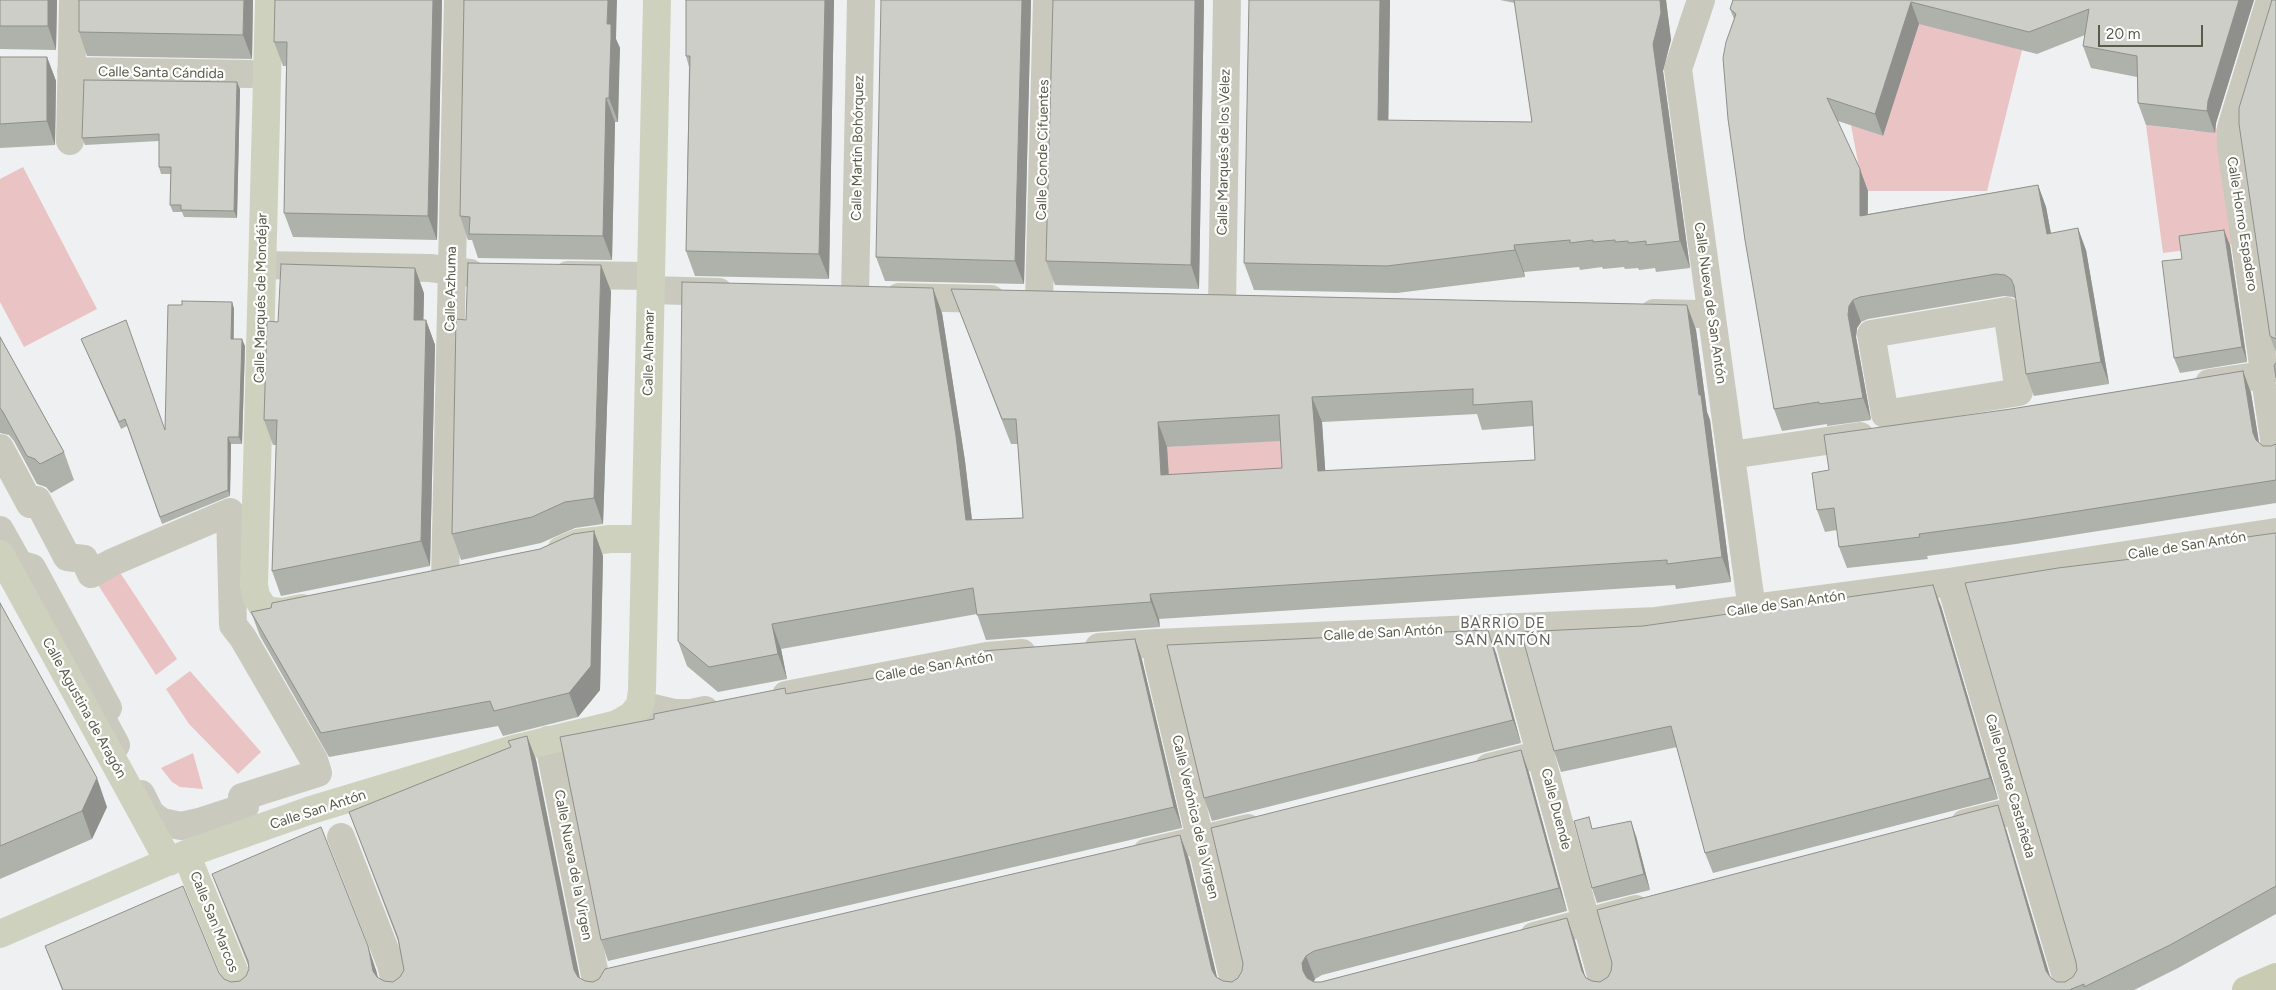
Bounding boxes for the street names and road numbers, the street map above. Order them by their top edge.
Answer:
street label: Calle Santa Cándida [98,64,224,82]
street label: Calle Marqués de los Vélez [1214,69,1234,235]
street label: Calle Martín Bohórquez [848,75,868,221]
street label: Calle Conde Cifuentes [1033,79,1053,221]
street label: Calle Horno Espadero [2223,155,2261,293]
street label: Calle Marqués de Mondéjar [251,213,271,383]
street label: Calle Nueva de San Antón [1690,221,1730,385]
street label: Calle Azhuma [442,246,460,332]
street label: Calle Alhamar [640,310,658,396]
street label: Calle de San Antón [2127,528,2247,564]
street label: Calle de San Antón [1726,587,1846,621]
street label: Calle de San Antón [1323,621,1443,645]
street label: Calle Agustina de Aragón [38,635,130,781]
street label: Calle de San Antón [874,648,994,686]
street label: Calle Puente Castañeda [1981,712,2039,860]
street label: Calle Verónica de la Virgen [1168,733,1222,901]
street label: Calle Duende [1537,767,1575,851]
street label: Calle San Antón [268,787,368,833]
street label: Calle Nueva de la Virgen [550,788,596,942]
street label: Calle San Marcos [186,869,242,975]

